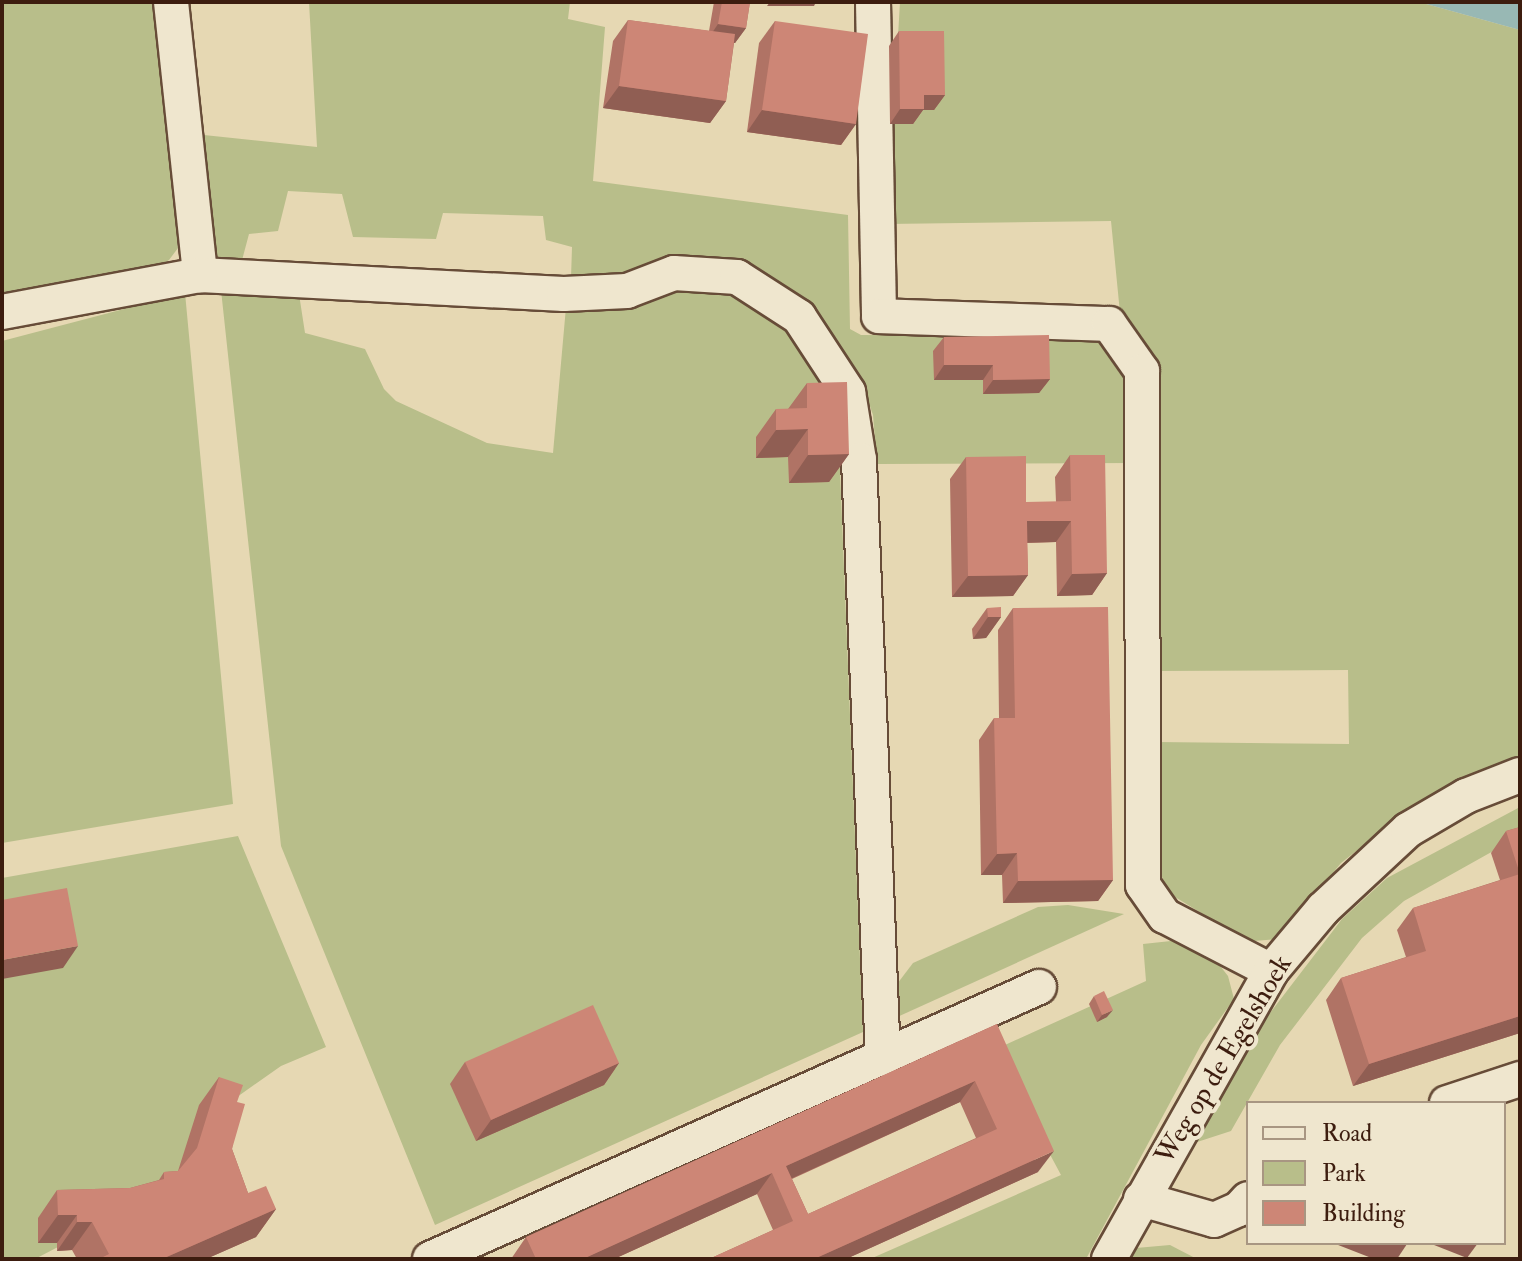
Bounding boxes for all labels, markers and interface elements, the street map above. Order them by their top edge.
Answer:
street label: Weg op de Egelshoek [1148,949,1300,1171]
legend [1246,1101,1506,1245]
text: Road [1322,1118,1372,1149]
text: Park [1322,1158,1366,1189]
text: Building [1322,1198,1405,1229]

